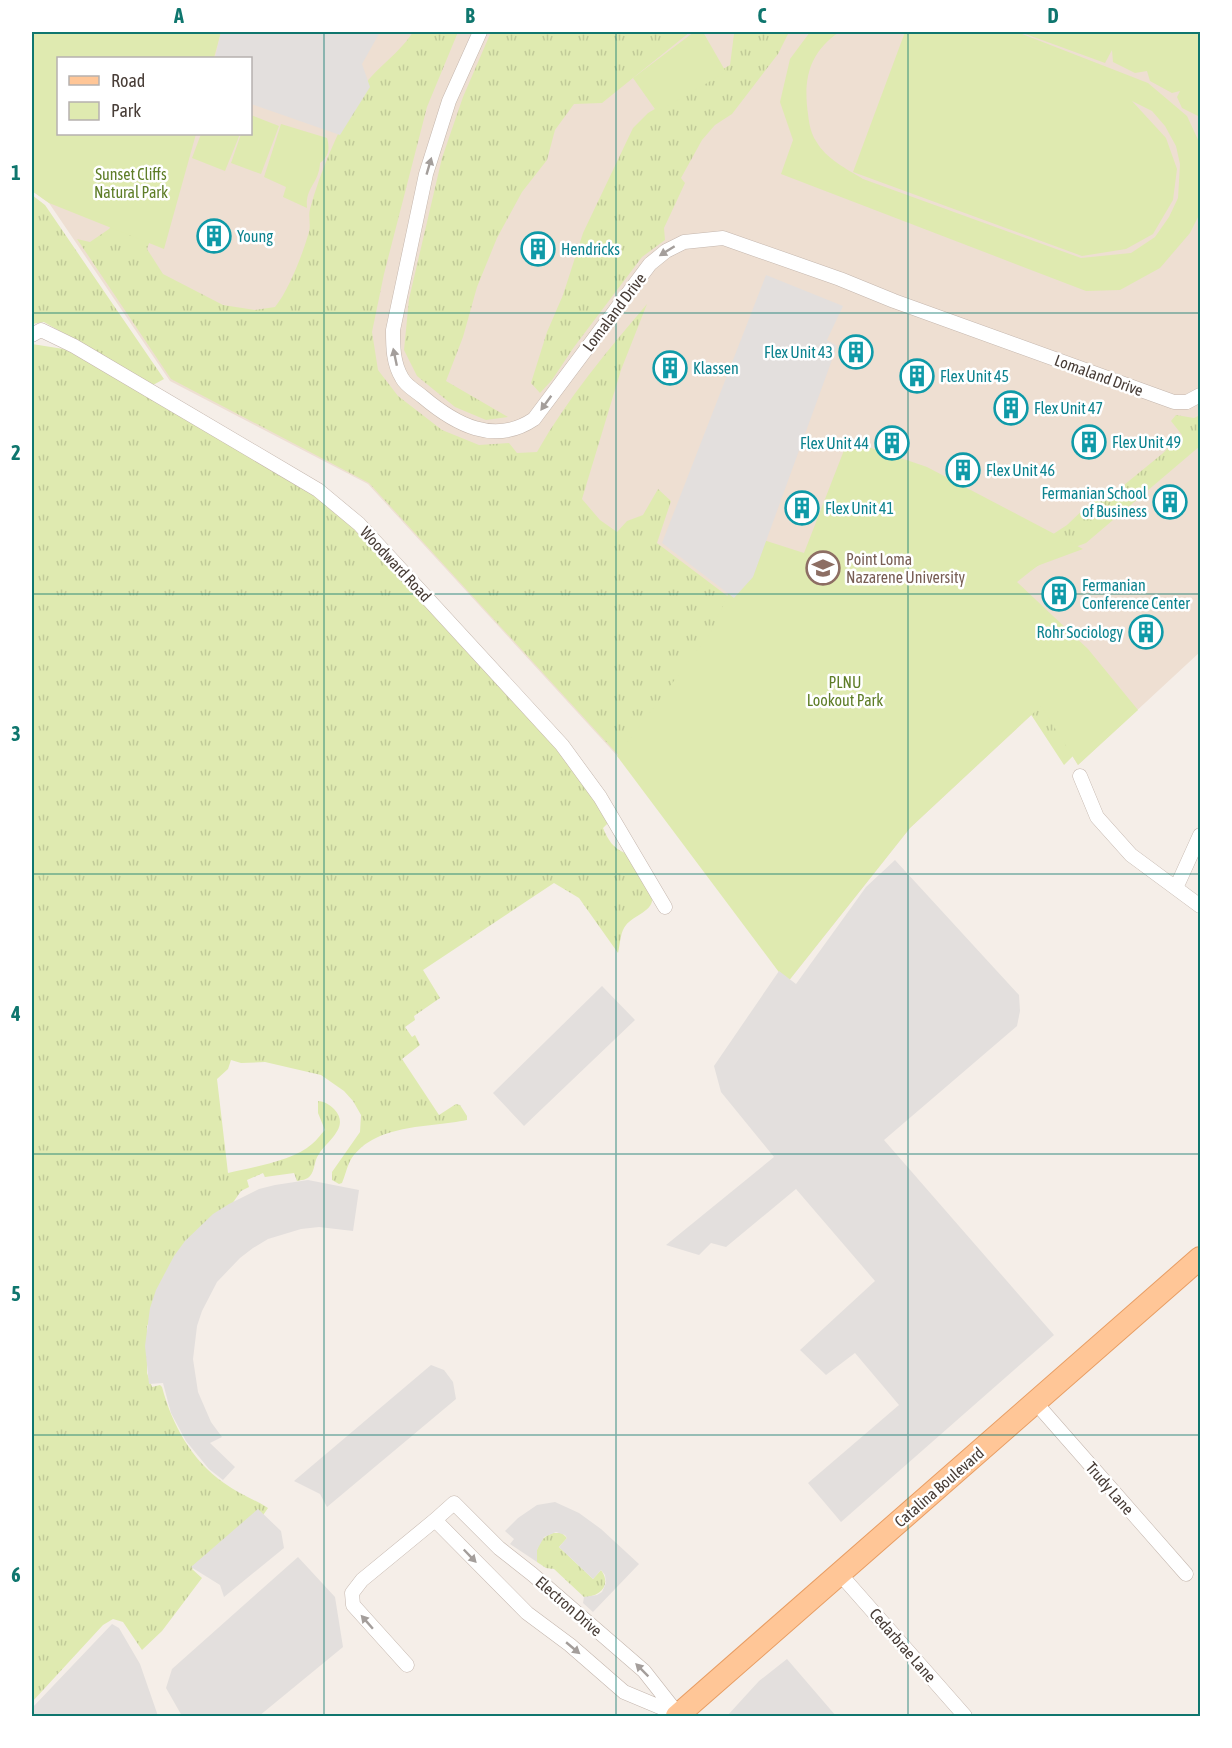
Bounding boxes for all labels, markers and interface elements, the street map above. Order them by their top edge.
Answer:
text: A [173,4,184,27]
text: B [465,4,475,27]
text: C [758,4,767,27]
text: D [1047,4,1059,27]
legend [57,57,252,135]
text: Road [111,70,145,91]
text: Park [111,100,141,121]
one-way arrow [425,157,434,175]
text: 1 [11,161,21,184]
park label: Sunset Cliffs Natural Park [94,165,168,201]
building icon: Young [196,218,232,254]
place label: Young [237,227,273,246]
building icon: Hendricks [520,231,556,267]
place label: Hendricks [561,240,620,258]
one-way arrow [659,246,676,257]
street label: Lomaland Drive [579,269,649,355]
building icon: Flex Unit 43 [838,334,874,370]
place label: Flex Unit 43 [764,343,833,361]
one-way arrow [390,348,400,366]
building icon: Klassen [652,350,688,386]
street label: Lomaland Drive [1052,351,1146,399]
building icon: Flex Unit 45 [899,358,935,394]
place label: Klassen [693,359,739,377]
place label: Flex Unit 45 [940,367,1009,385]
building icon: Flex Unit 47 [993,390,1029,426]
one-way arrow [540,394,552,410]
place label: Flex Unit 47 [1034,399,1103,417]
building icon: Flex Unit 49 [1071,424,1107,460]
building icon: Flex Unit 44 [874,425,910,461]
place label: Flex Unit 49 [1112,433,1181,451]
place label: Flex Unit 44 [800,434,869,452]
text: 2 [11,441,21,464]
building icon: Flex Unit 46 [945,452,981,488]
place label: Flex Unit 46 [986,461,1055,479]
place label: Fermanian School of Business [1041,484,1148,520]
building icon: Fermanian School of Business [1152,484,1188,520]
building icon: Flex Unit 41 [784,490,820,526]
place label: Flex Unit 41 [825,499,894,517]
street label: Woodward Road [357,523,435,605]
school or university icon: Point Loma Nazarene University [805,550,841,586]
place label: Point Loma Nazarene University [846,550,966,587]
building icon: Fermanian Conference Center [1041,576,1077,612]
place label: Fermanian Conference Center [1082,576,1190,612]
building icon: Rohr Sociology [1128,614,1164,650]
place label: Rohr Sociology [1036,623,1123,642]
park label: PLNU Lookout Park [807,673,883,709]
text: 3 [11,722,21,745]
text: 4 [10,1002,21,1025]
text: 5 [11,1282,21,1305]
street label: Catalina Boulevard [891,1443,987,1531]
street label: Trudy Lane [1082,1458,1138,1519]
one-way arrow [463,1549,477,1564]
text: 6 [11,1563,21,1586]
street label: Electron Drive [532,1572,606,1640]
street label: Cedarbrae Lane [866,1605,940,1685]
one-way arrow [361,1615,374,1630]
one-way arrow [565,1642,581,1655]
one-way arrow [635,1663,649,1677]

